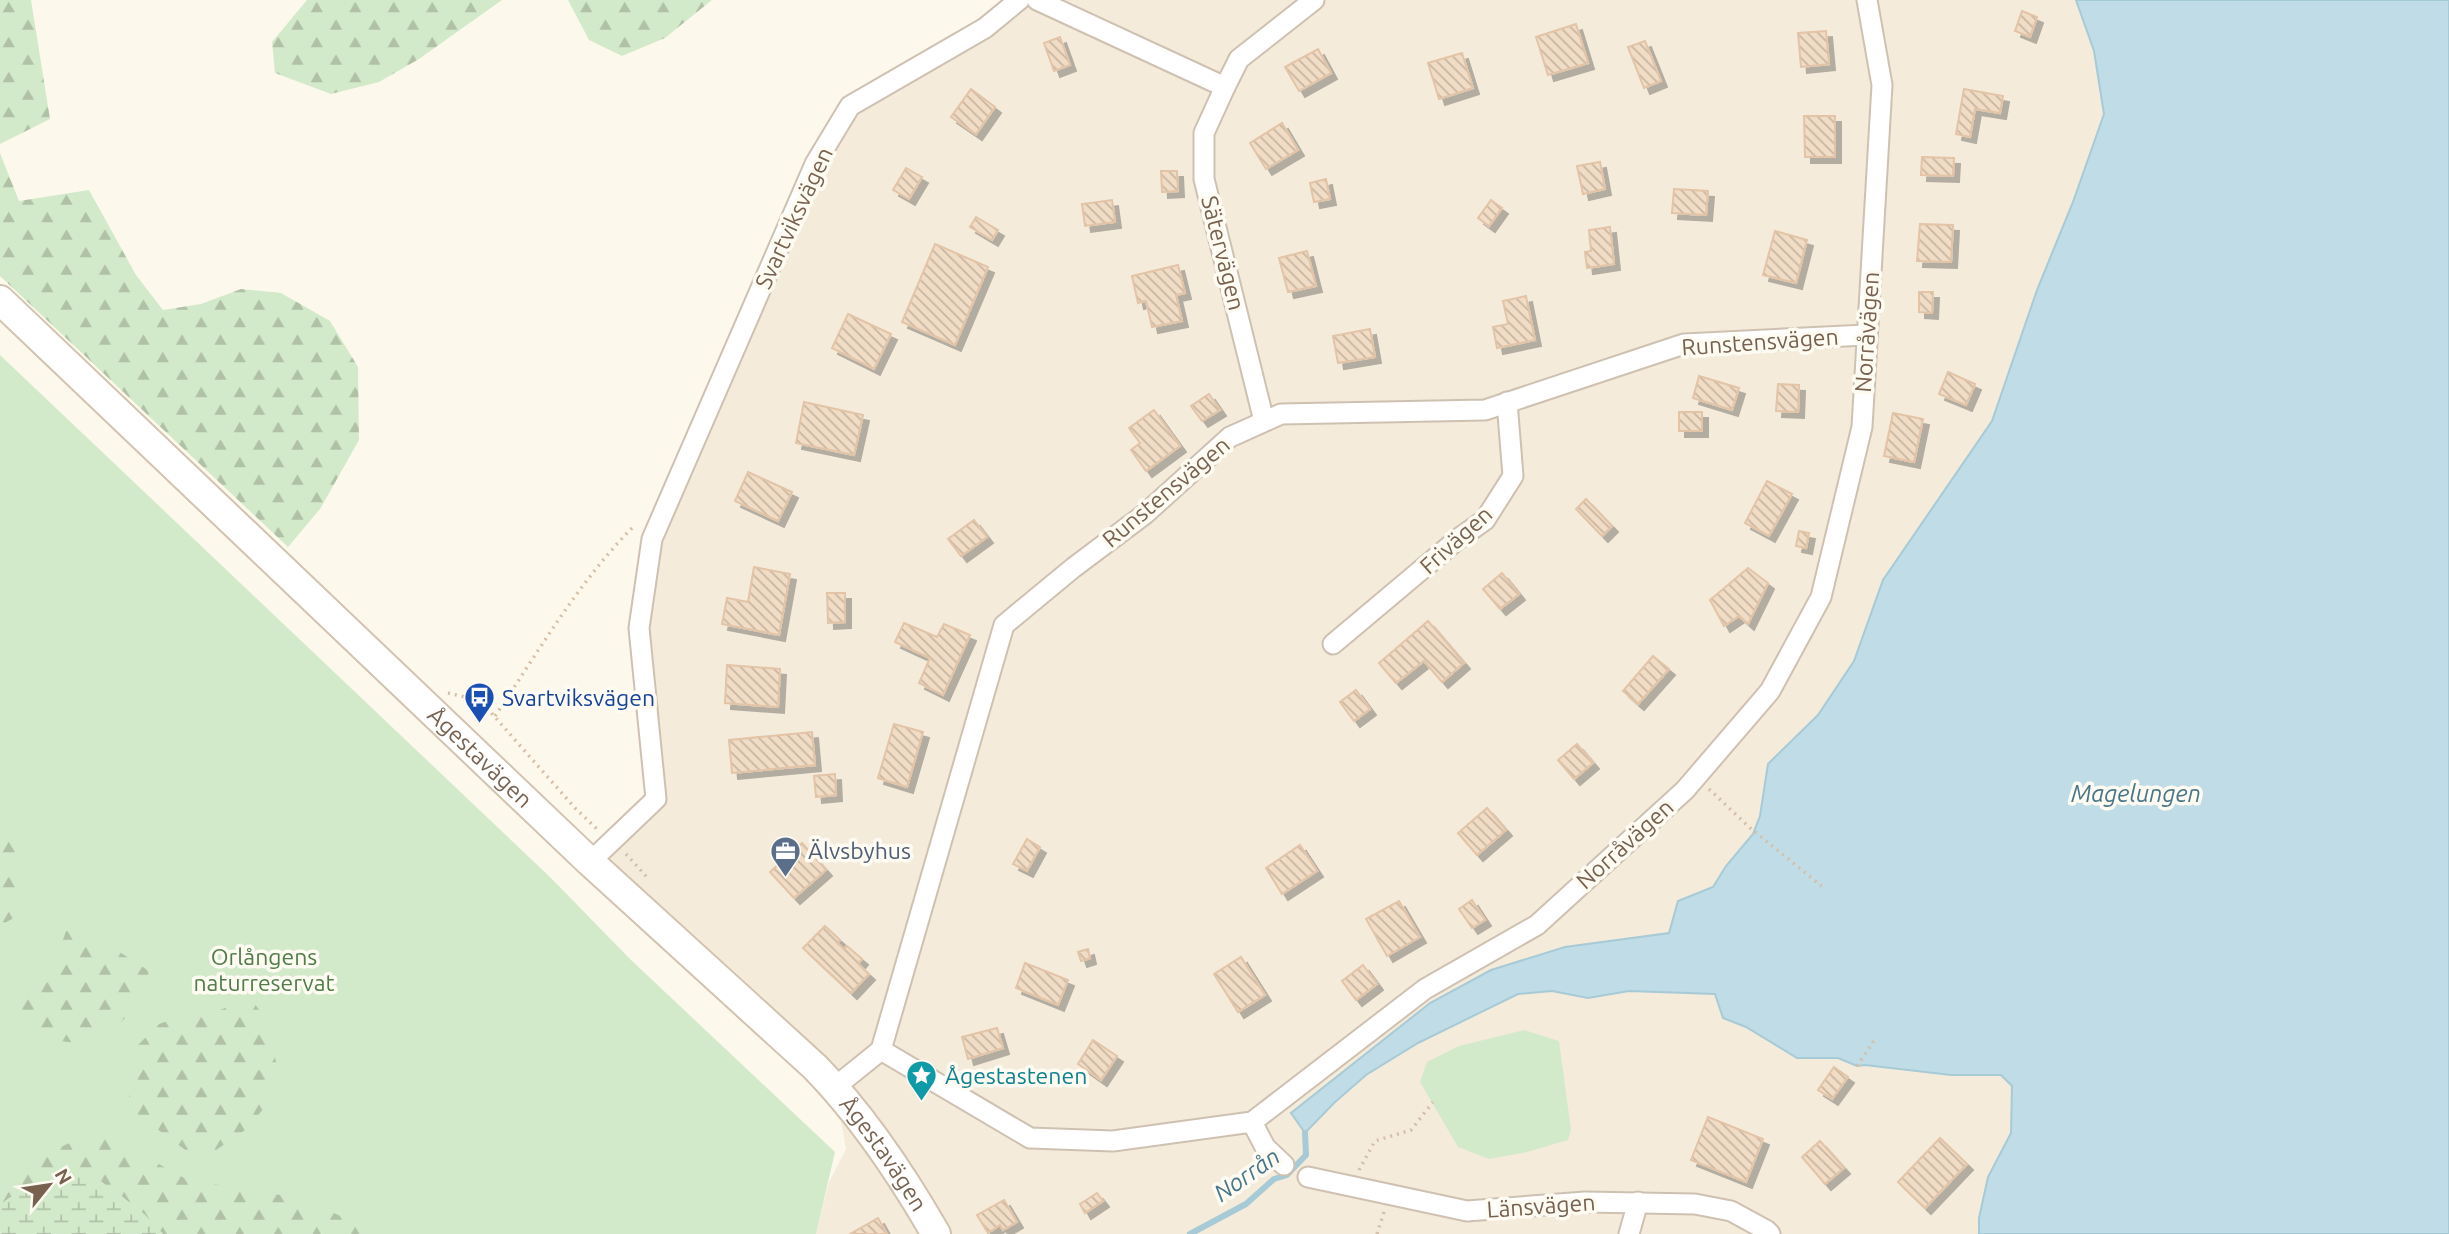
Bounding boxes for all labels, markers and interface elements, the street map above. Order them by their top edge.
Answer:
street label: Svartviksvägen [750,143,837,292]
street label: Sätervägen [1197,193,1250,313]
street label: Norråvägen [1850,271,1883,393]
street label: Runstensvägen [1681,324,1839,359]
street label: Runstensvägen [1097,431,1234,552]
street label: Frivägen [1415,501,1497,578]
bus stop icon: Svartviksvägen [462,681,496,725]
place label: Svartviksvägen [502,685,655,710]
street label: Ågestavägen [423,702,537,812]
water label: Magelungen [2071,780,2201,807]
street label: Norråvägen [1571,794,1678,893]
office icon: Älvsbyhus [768,834,802,878]
place label: Älvsbyhus [808,838,911,863]
park label: Orlångens naturreservat [193,944,335,995]
place icon: Ågestastenen [905,1059,939,1103]
place label: Ågestastenen [945,1063,1087,1088]
street label: Ågestavägen [835,1091,932,1215]
water label: Norrån [1209,1142,1285,1207]
north arrow [14,1150,84,1220]
text: N [51,1165,77,1188]
street label: Länsvägen [1486,1189,1596,1222]

